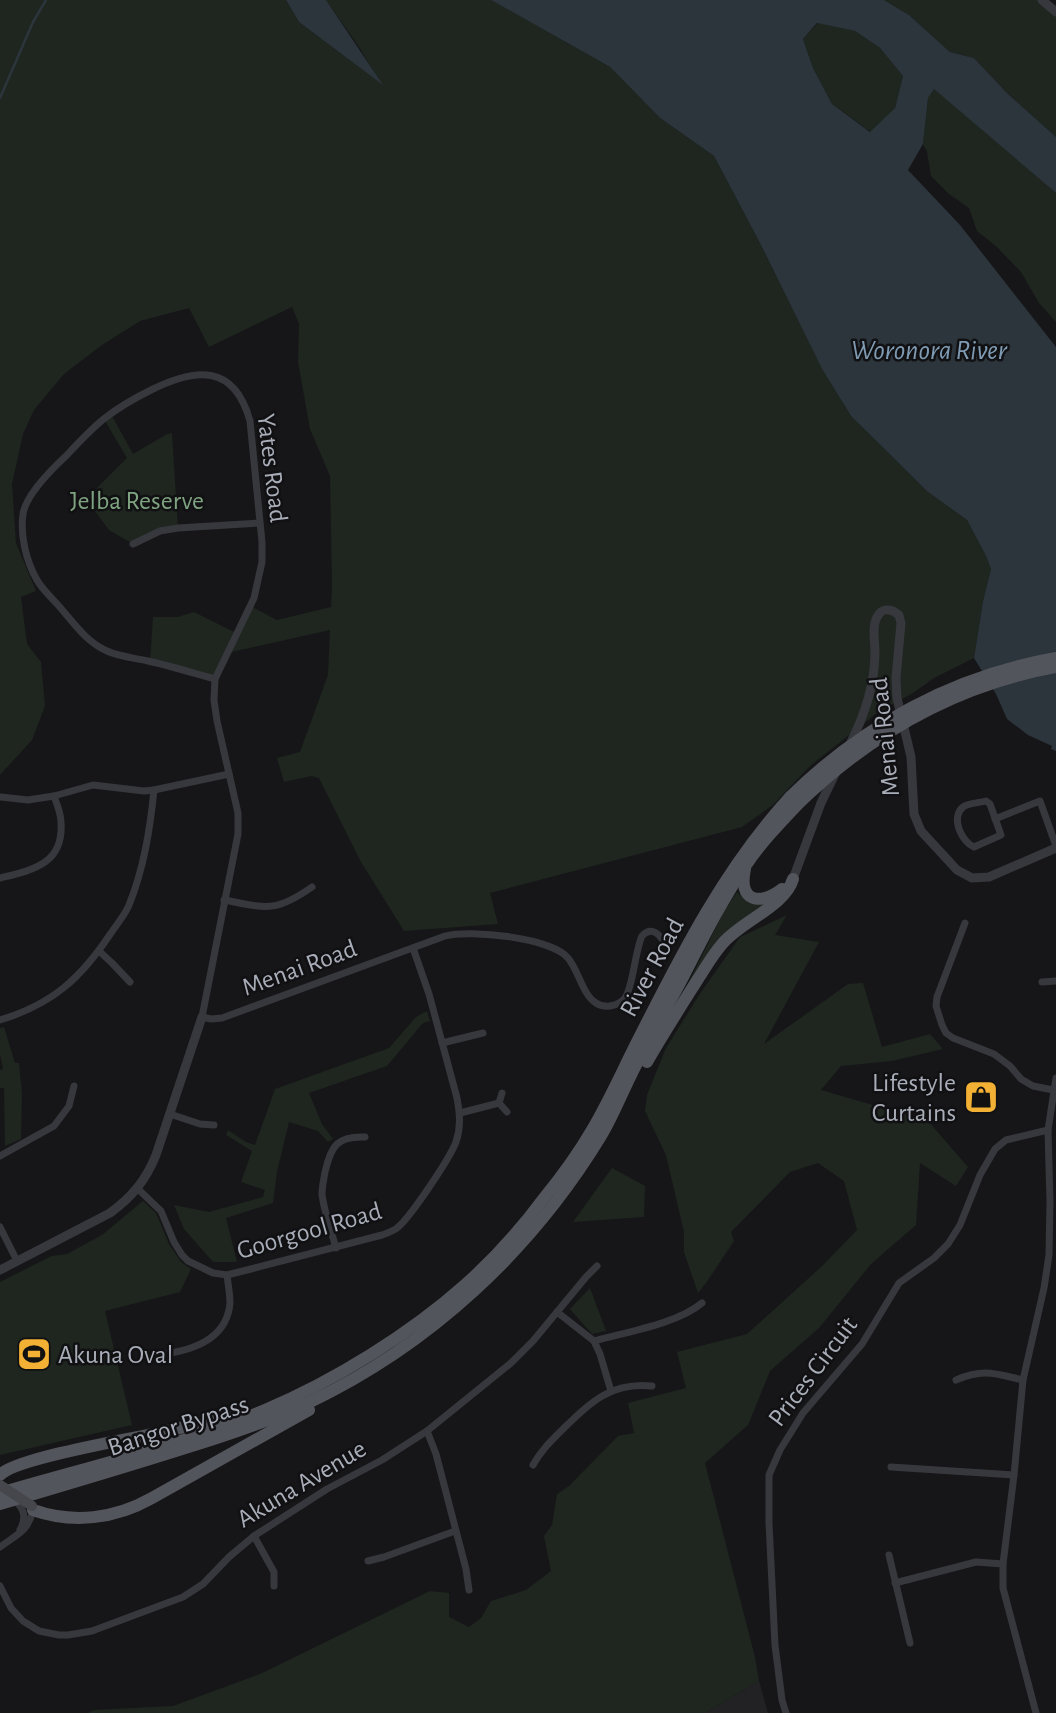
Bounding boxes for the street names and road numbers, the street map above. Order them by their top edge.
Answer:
street label: Yates Road [252,412,292,524]
street label: Menai Road [866,676,904,798]
street label: River Road [615,914,689,1021]
street label: Menai Road [239,935,360,1001]
street label: Goorgool Road [234,1198,385,1264]
street label: Prices Circuit [763,1312,862,1431]
street label: Bangor Bypass [105,1391,252,1461]
street label: Akuna Avenue [233,1435,371,1532]

